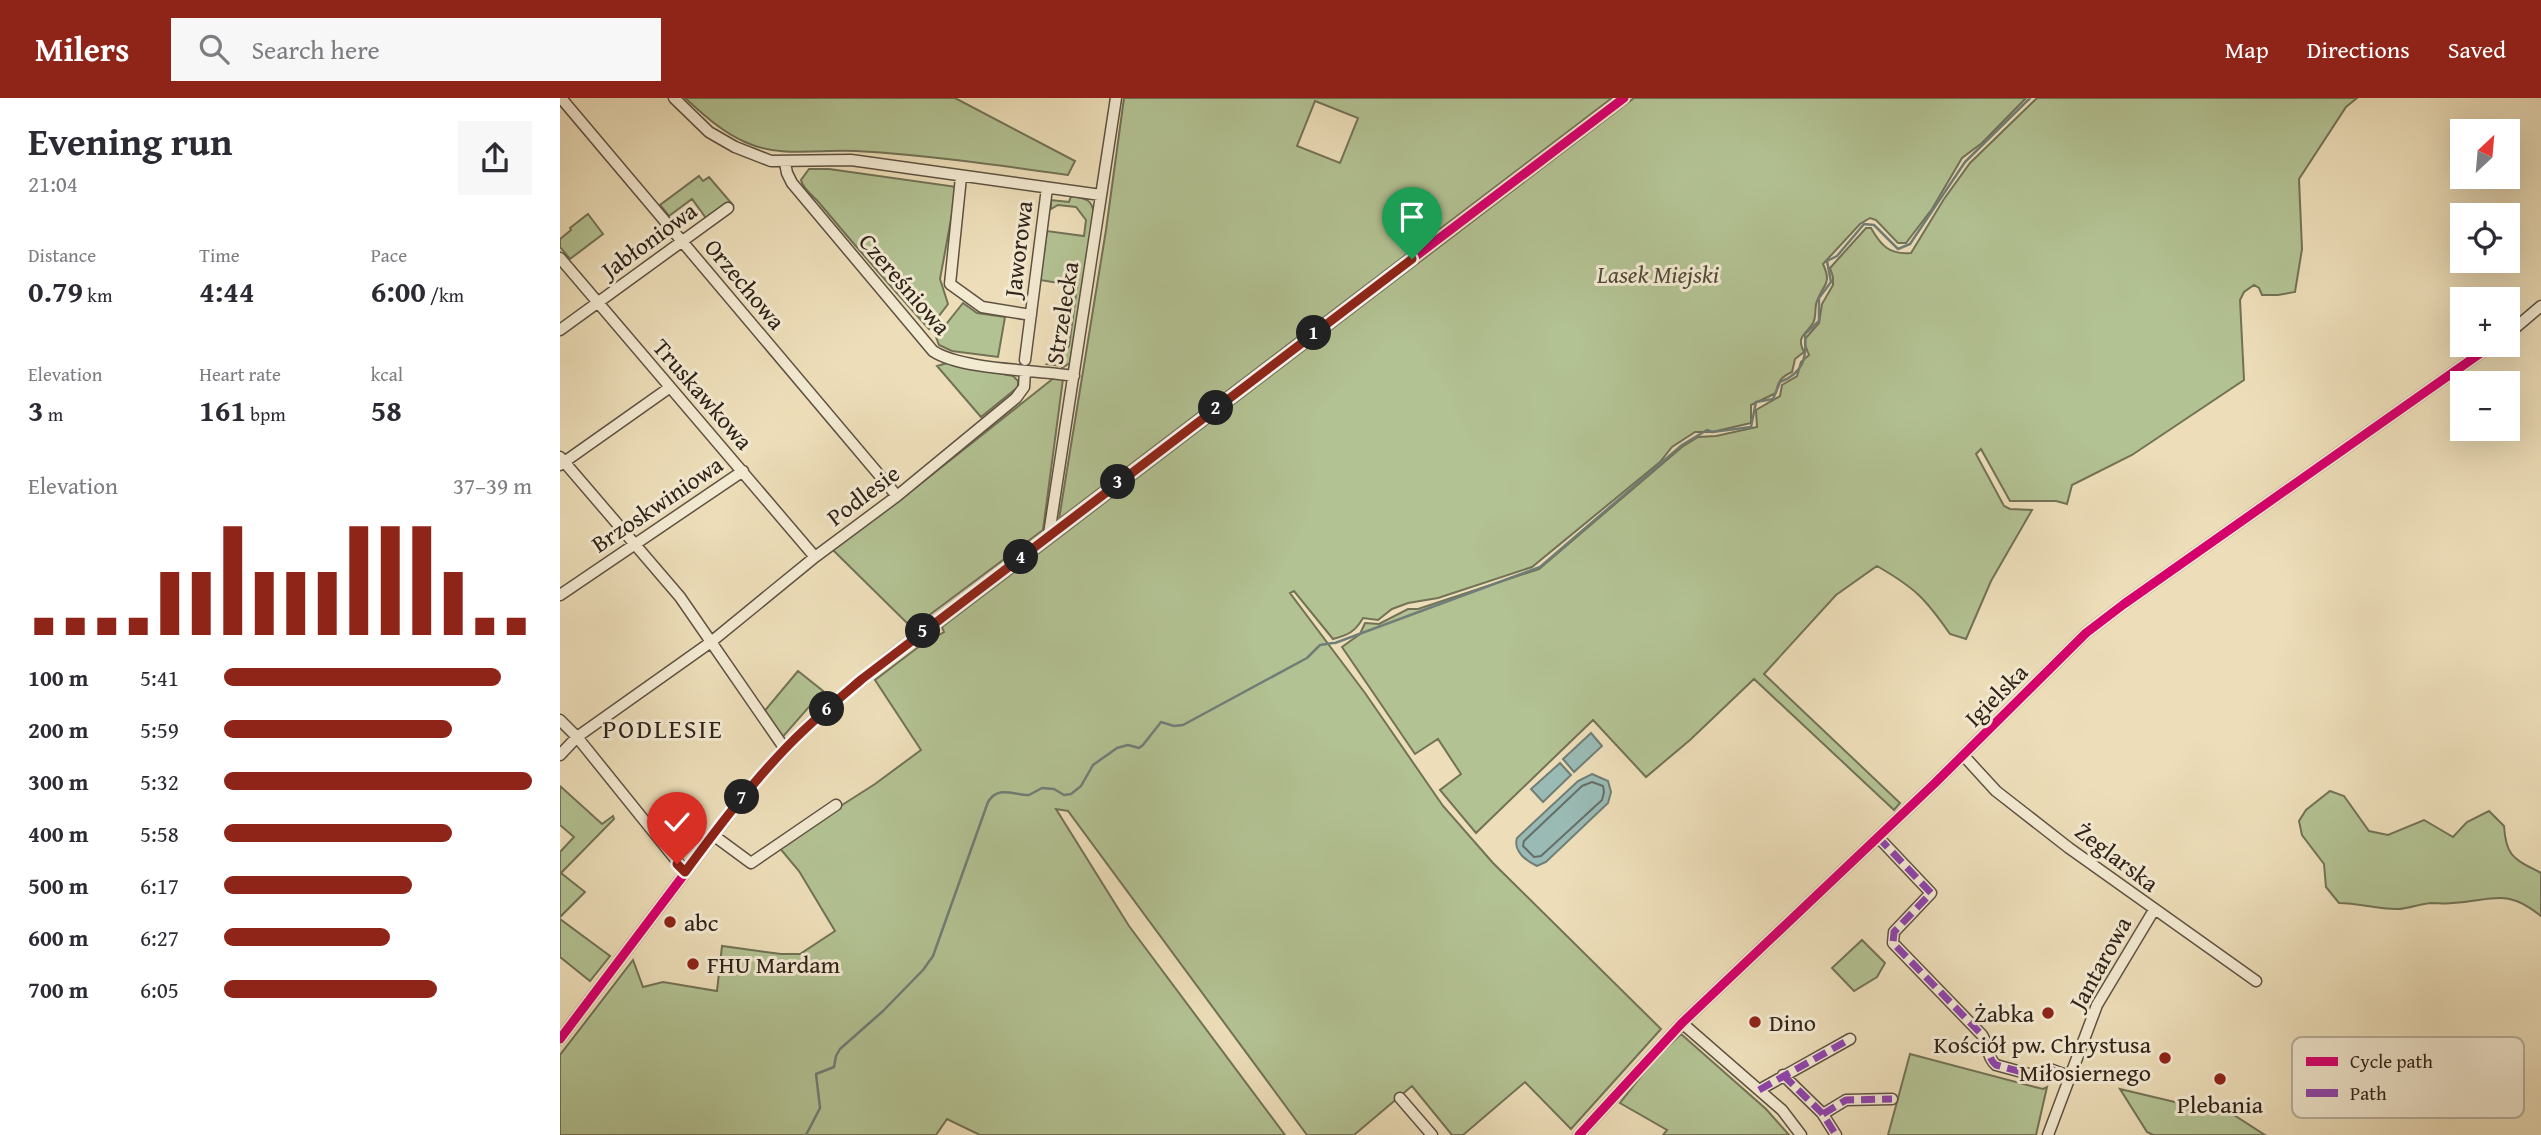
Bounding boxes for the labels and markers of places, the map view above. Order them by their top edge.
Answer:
pin [1382,187,1442,259]
pin: 1 [1296,316,1332,350]
pin: 2 [1198,390,1234,426]
pin: 3 [1100,464,1136,500]
pin: 4 [1004,540,1038,574]
pin: 5 [906,614,940,648]
pin: 6 [810,692,844,726]
pin: 7 [724,780,760,814]
pin [647,792,707,864]
place label: abc [684,905,719,940]
marker: abc [662,914,678,930]
place label: FHU Mardam [707,947,841,982]
marker: FHU Mardam [685,956,701,972]
place label: Żabka [1974,996,2035,1031]
place label: Dino [1769,1005,1816,1040]
marker: Żabka [2040,1005,2056,1021]
marker: Dino [1747,1014,1763,1030]
place label: Kościół pw. Chrystusa Miłosiernego [1934,1027,2152,1090]
marker: Kościół pw. Chrystusa Miłosiernego [2157,1050,2173,1066]
marker: Plebania [2212,1071,2228,1087]
place label: Plebania [2177,1087,2264,1122]

